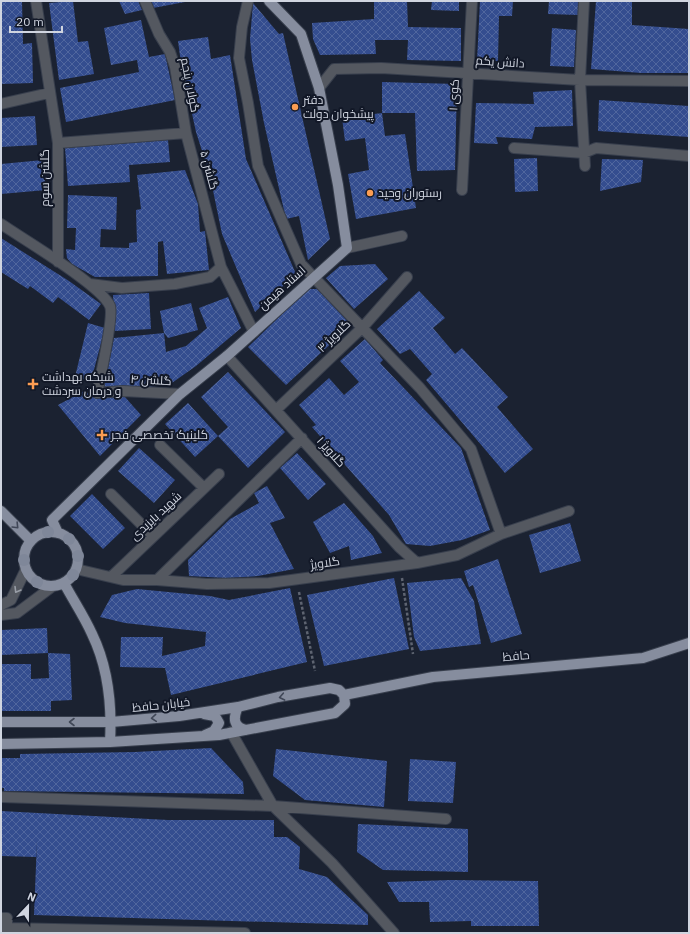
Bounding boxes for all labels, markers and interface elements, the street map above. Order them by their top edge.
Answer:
scale bar [10,8,62,34]
text: 20 m [16,14,44,29]
street label: دانش یکم [475,52,525,72]
street label: گولان پنجم [176,56,203,114]
street label: کوی ۱ [445,79,462,111]
place label: دفتر پیشخوان دولت [302,92,375,123]
marker: دفتر پیشخوان دولت [290,102,300,112]
street label: گلشن سوم [37,149,53,207]
street label: گلشن ۵ [197,149,222,191]
place label: رستوران وحید [378,185,442,200]
marker: رستوران وحید [365,188,375,198]
street label: استاد هیمن [255,263,308,313]
street label: گلاویژ ۳ [314,316,353,355]
place label: شبکه بهداشت و درمان سردشت [42,369,121,398]
street label: گلشن ۴ [130,371,172,388]
marker: شبکه بهداشت و درمان سردشت [27,378,39,390]
place label: کلینیک تخصصی فجر [110,427,208,442]
marker: کلینیک تخصصی فجر [96,429,108,441]
street label: گلاویژ ۱ [314,433,349,470]
street label: شهید بایزیدی [127,488,184,543]
one-way arrow [11,521,19,529]
street label: گلاویژ [308,553,341,572]
one-way arrow [14,586,21,593]
street label: حافظ [502,647,530,664]
one-way arrow [279,692,285,700]
street label: خیابان حافظ [131,694,191,715]
one-way arrow [151,714,157,723]
one-way arrow [69,718,75,726]
north arrow [8,886,48,926]
text: N [25,889,38,905]

